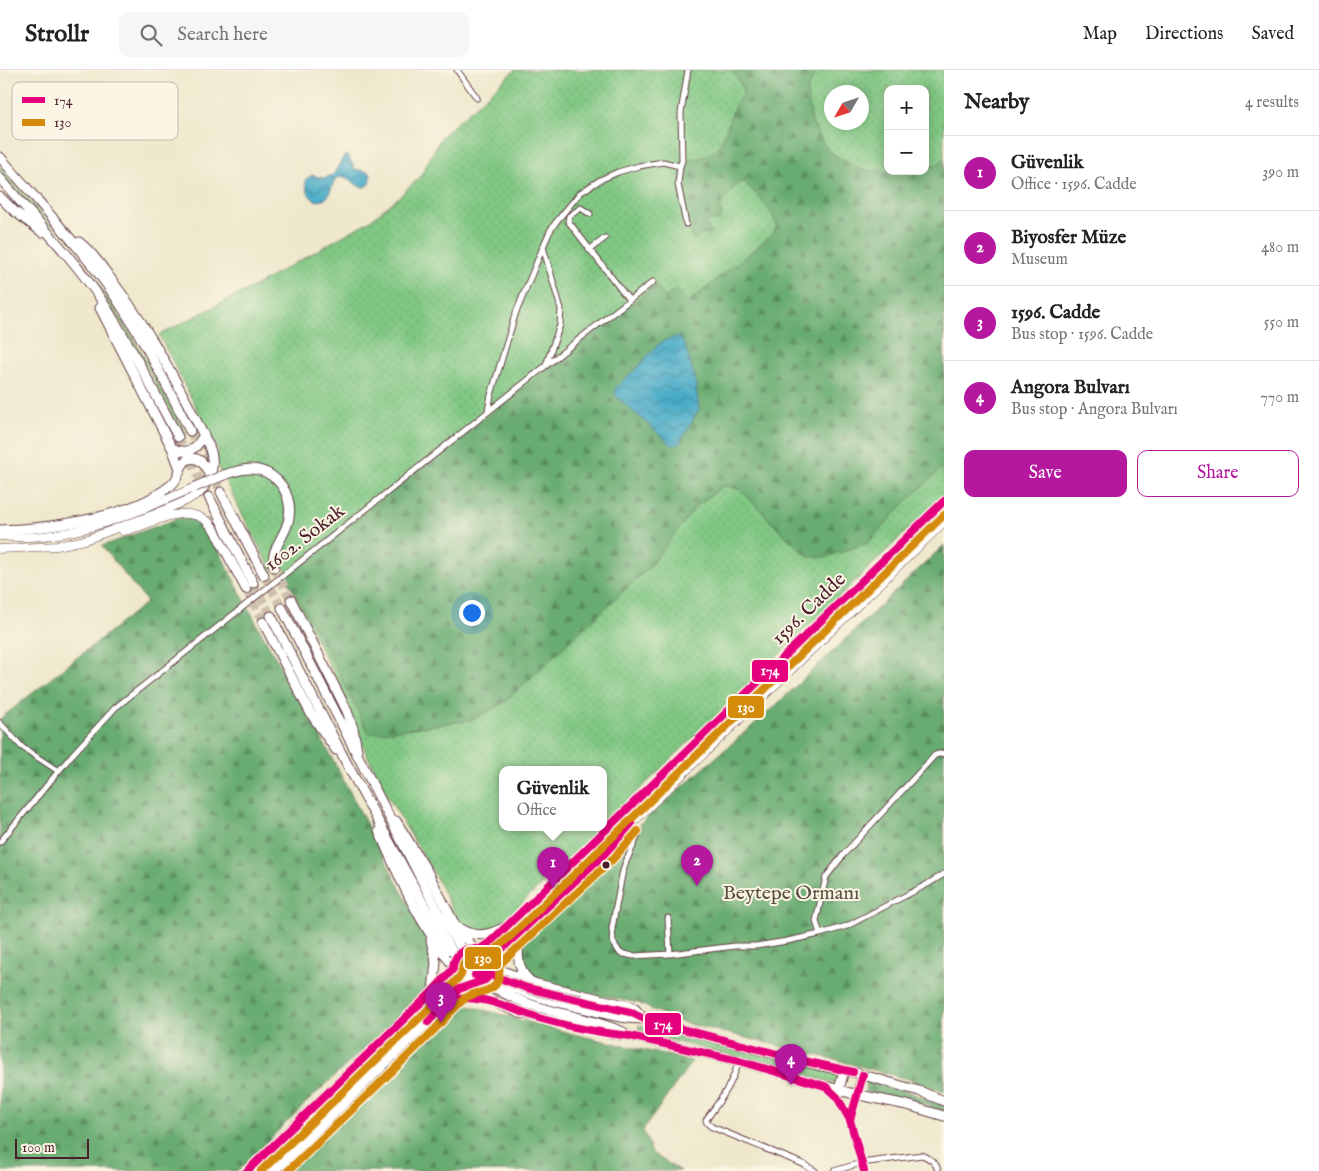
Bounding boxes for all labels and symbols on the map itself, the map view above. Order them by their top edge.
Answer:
legend [12,82,178,140]
north arrow [824,85,869,130]
text: 174 [54,92,73,110]
text: 130 [54,114,71,132]
street label: 1602. Sokak [260,499,350,577]
street label: 1596. Cadde [767,567,851,651]
your location [459,600,485,626]
line badge: 174 [751,659,789,683]
text: 174 [761,662,780,680]
line badge: 130 [727,695,765,719]
text: 130 [737,699,755,717]
pin: 2 [681,845,713,886]
pin: 1 [537,847,569,888]
unlabelled marker [601,860,611,870]
park label: Beytepe Ormanı [723,881,859,906]
line badge: 130 [464,946,502,970]
text: 130 [474,950,492,968]
pin: 3 [425,982,457,1023]
line badge: 174 [644,1012,682,1036]
text: 174 [654,1016,673,1034]
pin: 4 [775,1044,807,1085]
scale bar [15,1136,89,1159]

